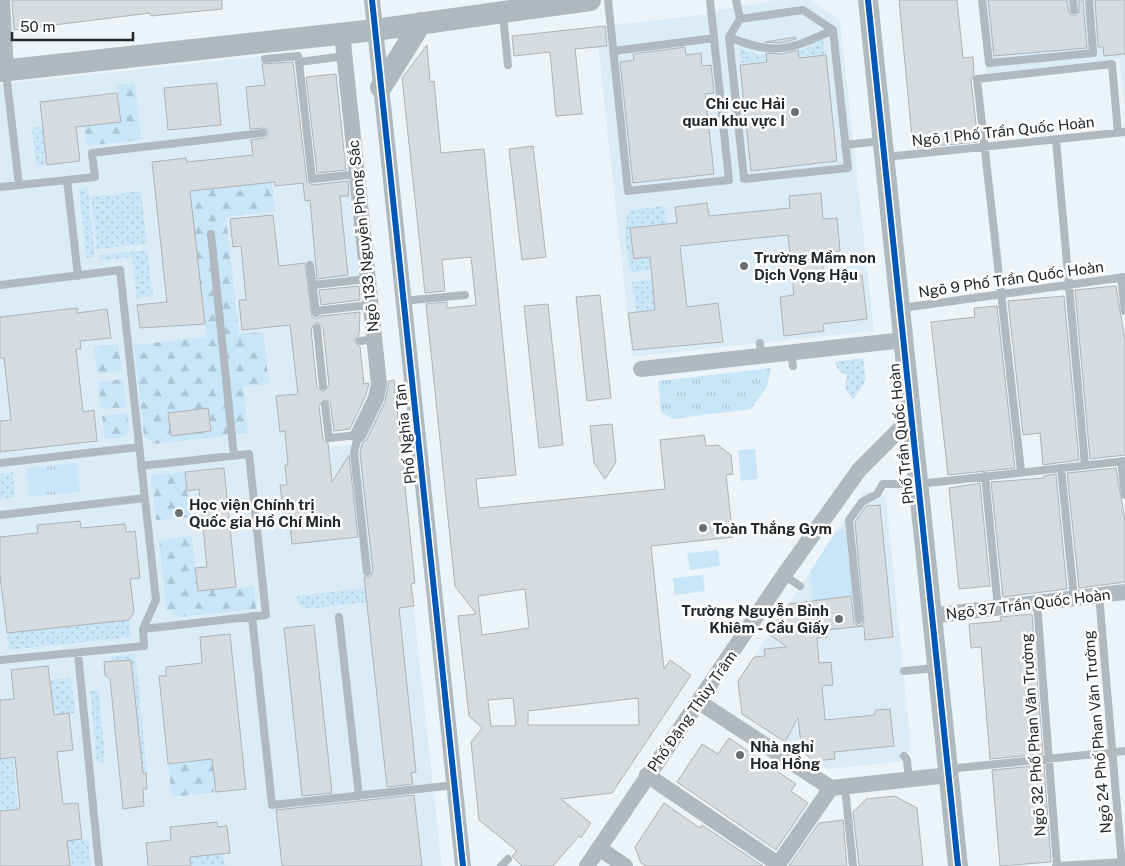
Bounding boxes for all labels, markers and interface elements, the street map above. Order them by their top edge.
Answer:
scale bar [12,10,134,42]
text: 50 m [20,18,55,35]
place label: Chi cục Hải quan khu vực I [682,95,785,129]
marker: Chi cục Hải quan khu vực I [789,106,801,118]
street label: Ngõ 1 Phố Trần Quốc Hoàn [911,113,1095,149]
street label: Ngõ 133 Nguyễn Phong Sắc [344,139,382,333]
place label: Trường Mầm non Dịch Vọng Hậu [754,249,876,283]
street label: Ngõ 9 Phố Trần Quốc Hoàn [917,258,1105,300]
marker: Trường Mầm non Dịch Vọng Hậu [738,260,750,272]
street label: Phố Trần Quốc Hoàn [885,363,917,505]
street label: Phố Nghĩa Tân [391,383,419,485]
place label: Học viện Chính trị Quốc gia Hồ Chí Minh [189,496,341,530]
marker: Học viện Chính trị Quốc gia Hồ Chí Minh [173,507,185,519]
place label: Toàn Thắng Gym [713,520,832,537]
marker: Toàn Thắng Gym [697,522,709,534]
street label: Ngõ 37 Trần Quốc Hoàn [945,585,1111,623]
place label: Trường Nguyễn Bỉnh Khiêm - Cầu Giấy [681,602,830,636]
marker: Trường Nguyễn Bỉnh Khiêm - Cầu Giấy [833,613,845,625]
street label: Ngõ 24 Phố Phan Văn Trường [1080,630,1114,834]
street label: Ngõ 32 Phố Phan Văn Trường [1017,633,1049,837]
street label: Phố Đặng Thùy Trâm [644,647,740,775]
place label: Nhà nghỉ Hoa Hồng [750,738,821,772]
marker: Nhà nghỉ Hoa Hồng [734,749,746,761]

